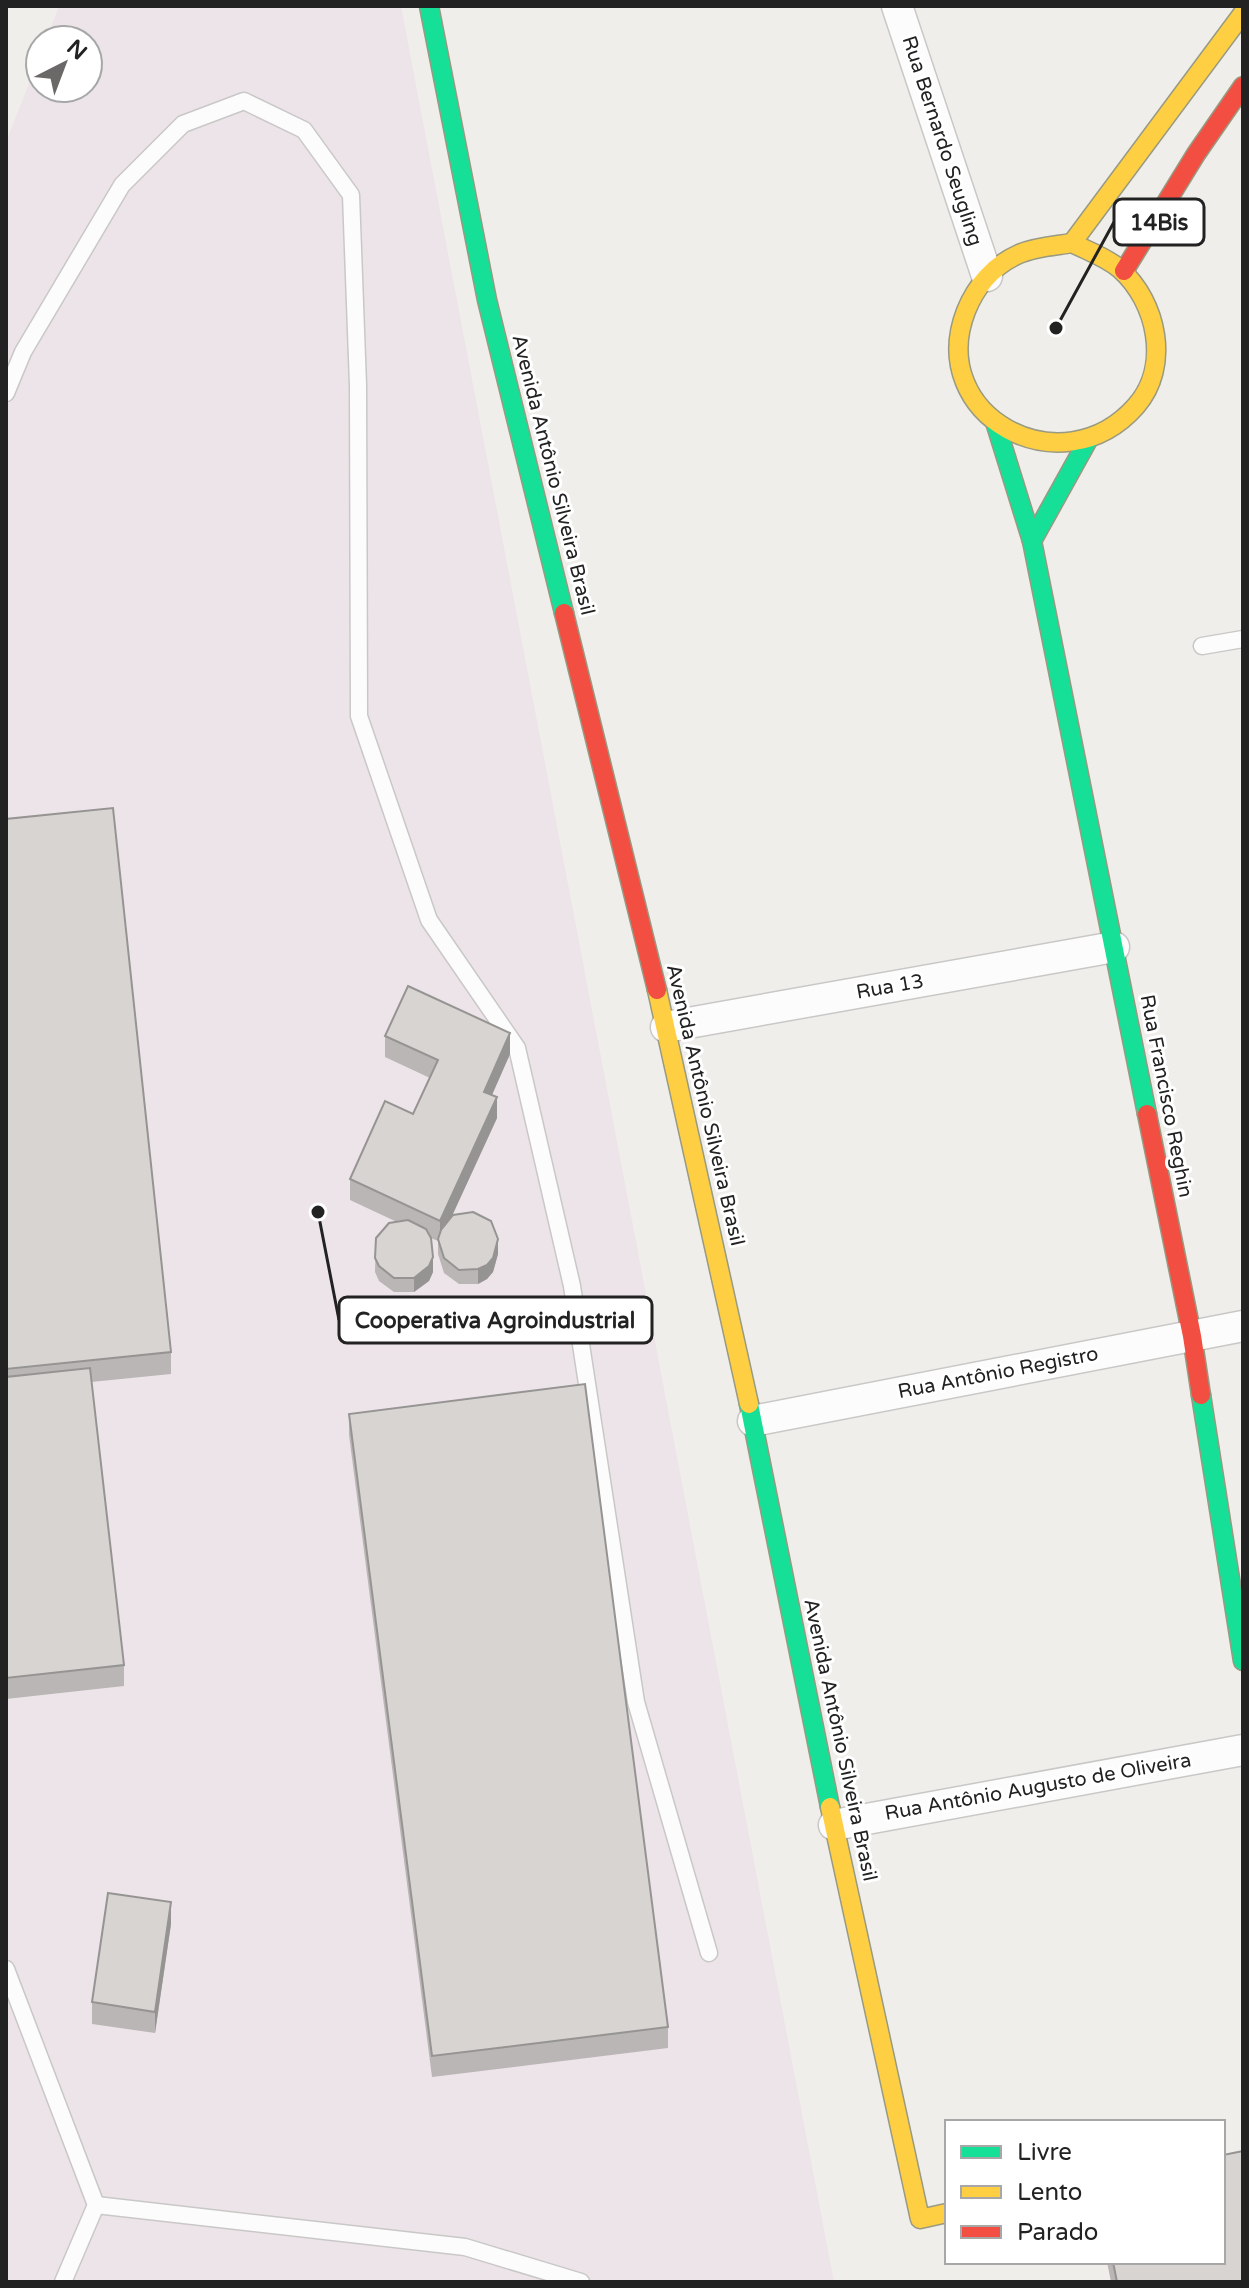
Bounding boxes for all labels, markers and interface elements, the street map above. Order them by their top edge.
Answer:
north arrow [24,24,104,104]
street label: Rua Bernardo Seugling [897,33,987,249]
text: N [61,34,92,65]
callout: 14Bis [1114,199,1204,245]
text: 14Bis [1130,210,1189,236]
street label: Avenida Antônio Silveira Brasil [506,332,600,618]
street label: Avenida Antônio Silveira Brasil [661,962,749,1248]
street label: Rua 13 [854,969,926,1005]
street label: Rua Francisco Reghin [1135,992,1197,1200]
callout: Cooperativa Agroindustrial [339,1297,652,1343]
text: Cooperativa Agroindustrial [355,1308,635,1334]
street label: Rua Antônio Registro [896,1342,1100,1404]
street label: Avenida Antônio Silveira Brasil [798,1597,882,1883]
street label: Rua Antônio Augusto de Oliveira [883,1748,1193,1826]
legend [945,2120,1225,2264]
text: Livre [1017,2138,1072,2167]
text: Lento [1017,2178,1082,2207]
text: Parado [1017,2218,1098,2247]

